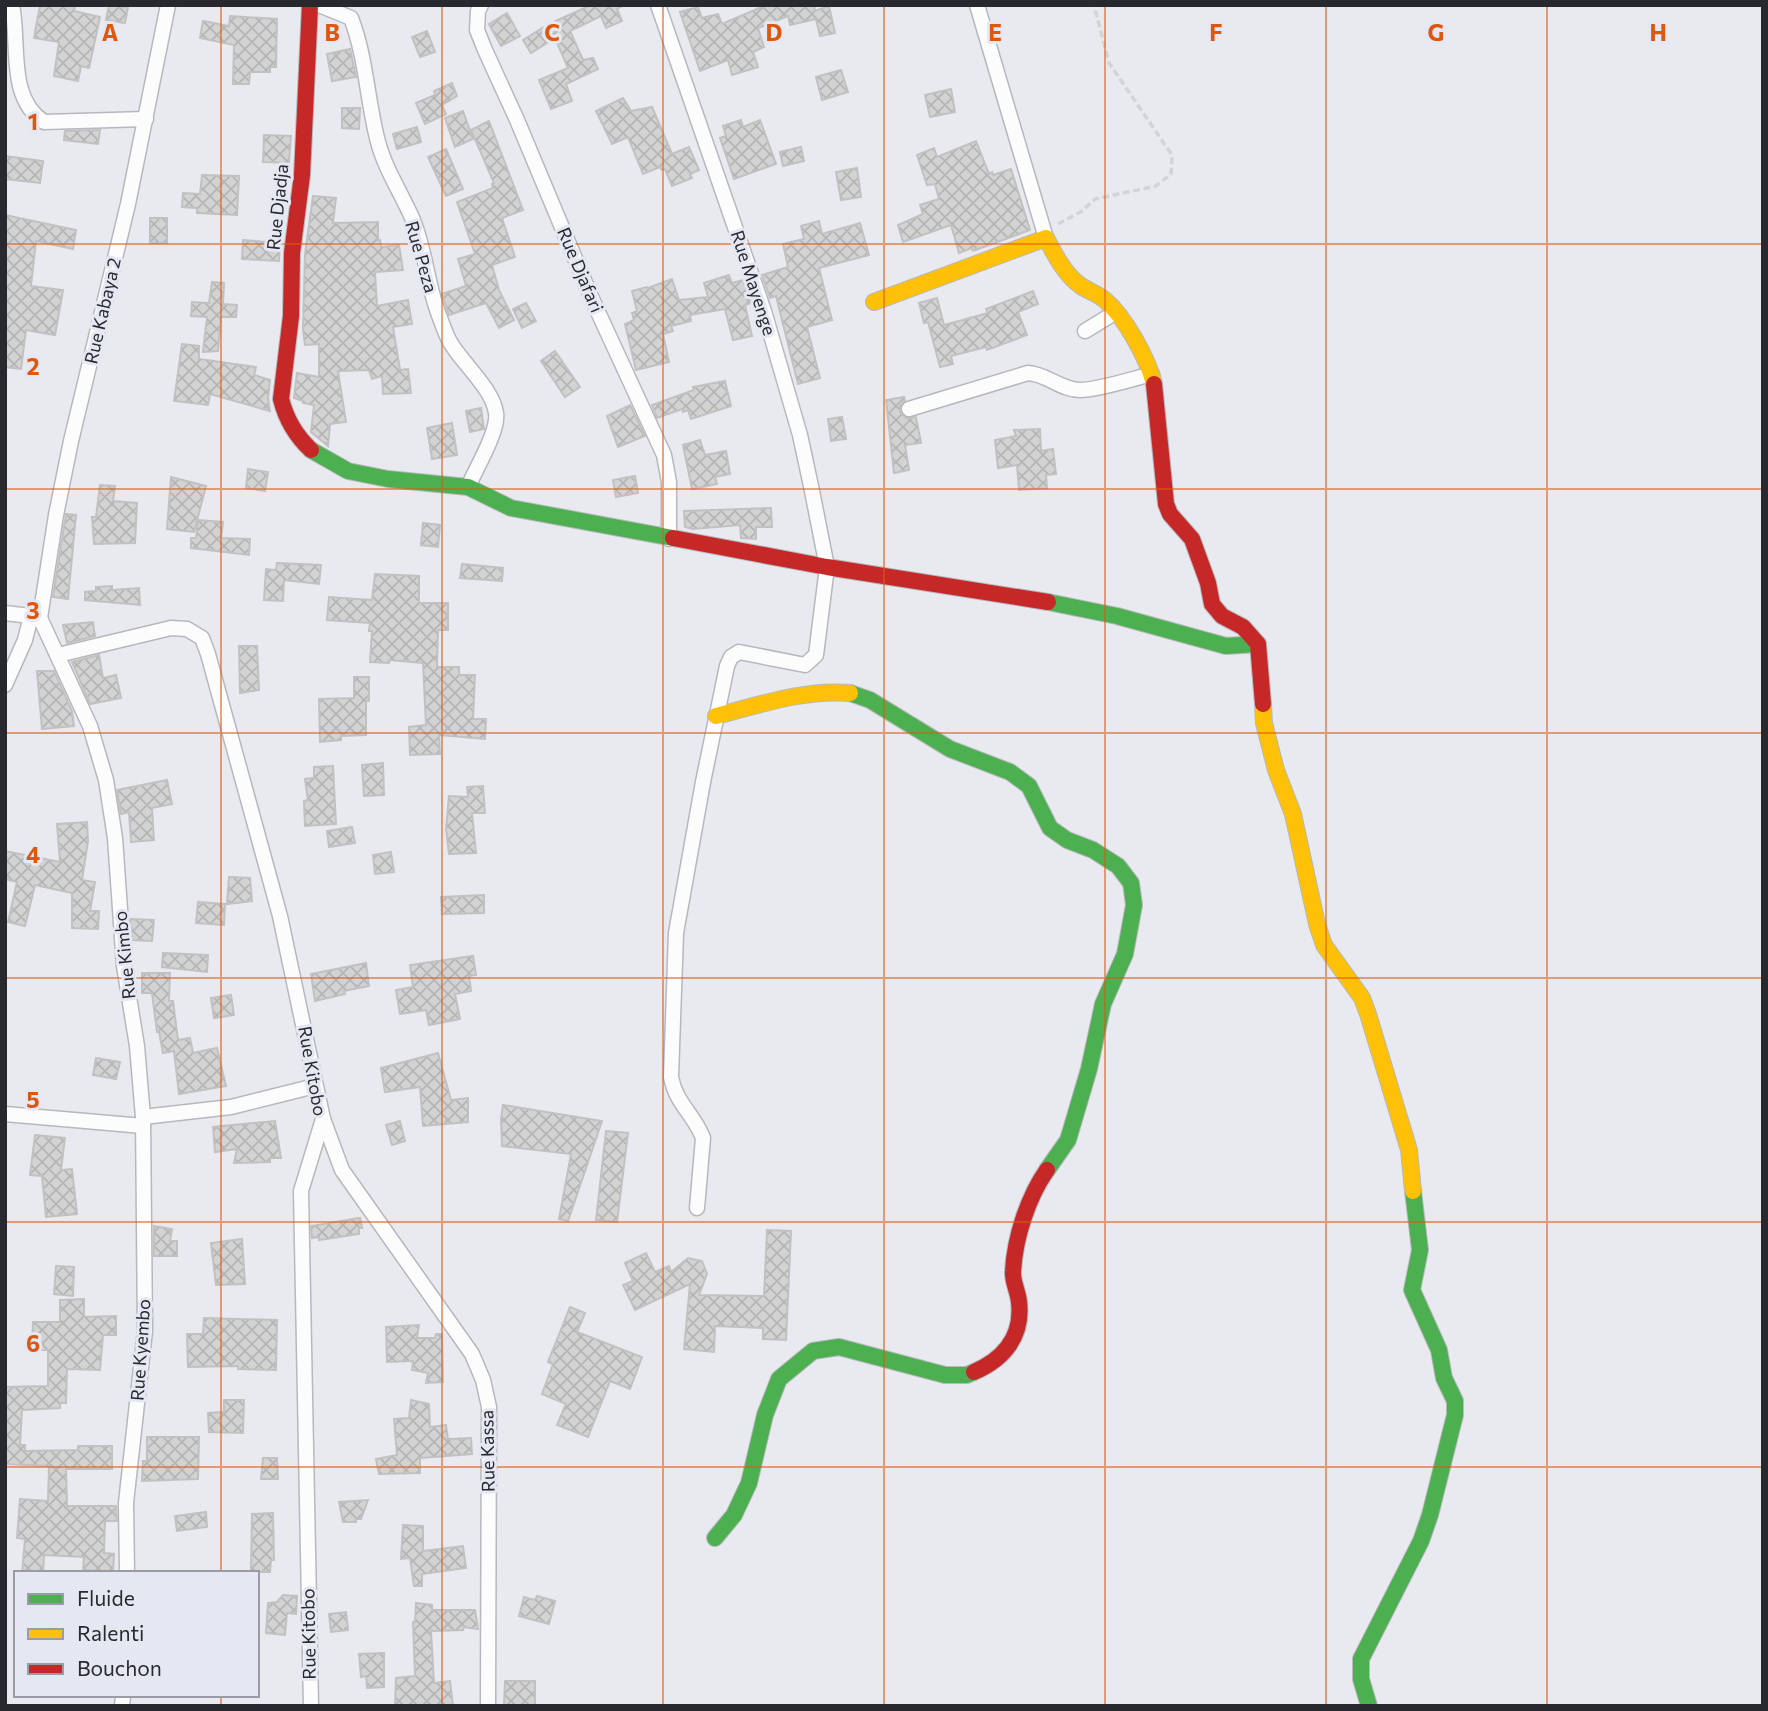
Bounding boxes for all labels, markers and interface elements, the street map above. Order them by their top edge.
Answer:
text: A [102,18,119,46]
text: B [324,18,340,46]
text: C [544,18,560,46]
text: D [766,18,783,46]
text: E [988,18,1002,46]
text: F [1209,18,1223,46]
text: G [1428,18,1444,46]
text: H [1649,18,1667,46]
text: 1 [28,107,38,135]
street label: Rue Djadja [262,163,292,251]
street label: Rue Peza [401,218,443,295]
street label: Rue Djafari [553,224,609,316]
street label: Rue Mayenge [727,227,781,338]
street label: Rue Kabaya 2 [79,256,125,366]
text: 2 [26,352,40,380]
text: 3 [26,596,40,624]
text: 4 [26,840,40,868]
street label: Rue Kimbo [108,910,140,1000]
street label: Rue Kitobo [294,1024,332,1118]
text: 5 [26,1085,40,1113]
street label: Rue Kyembo [125,1298,155,1402]
text: 6 [26,1329,40,1357]
street label: Rue Kassa [475,1410,499,1492]
legend [14,1571,259,1697]
text: Fluide [77,1585,135,1610]
street label: Rue Kitobo [296,1588,320,1680]
text: Ralenti [77,1620,144,1645]
text: Bouchon [77,1655,162,1680]

